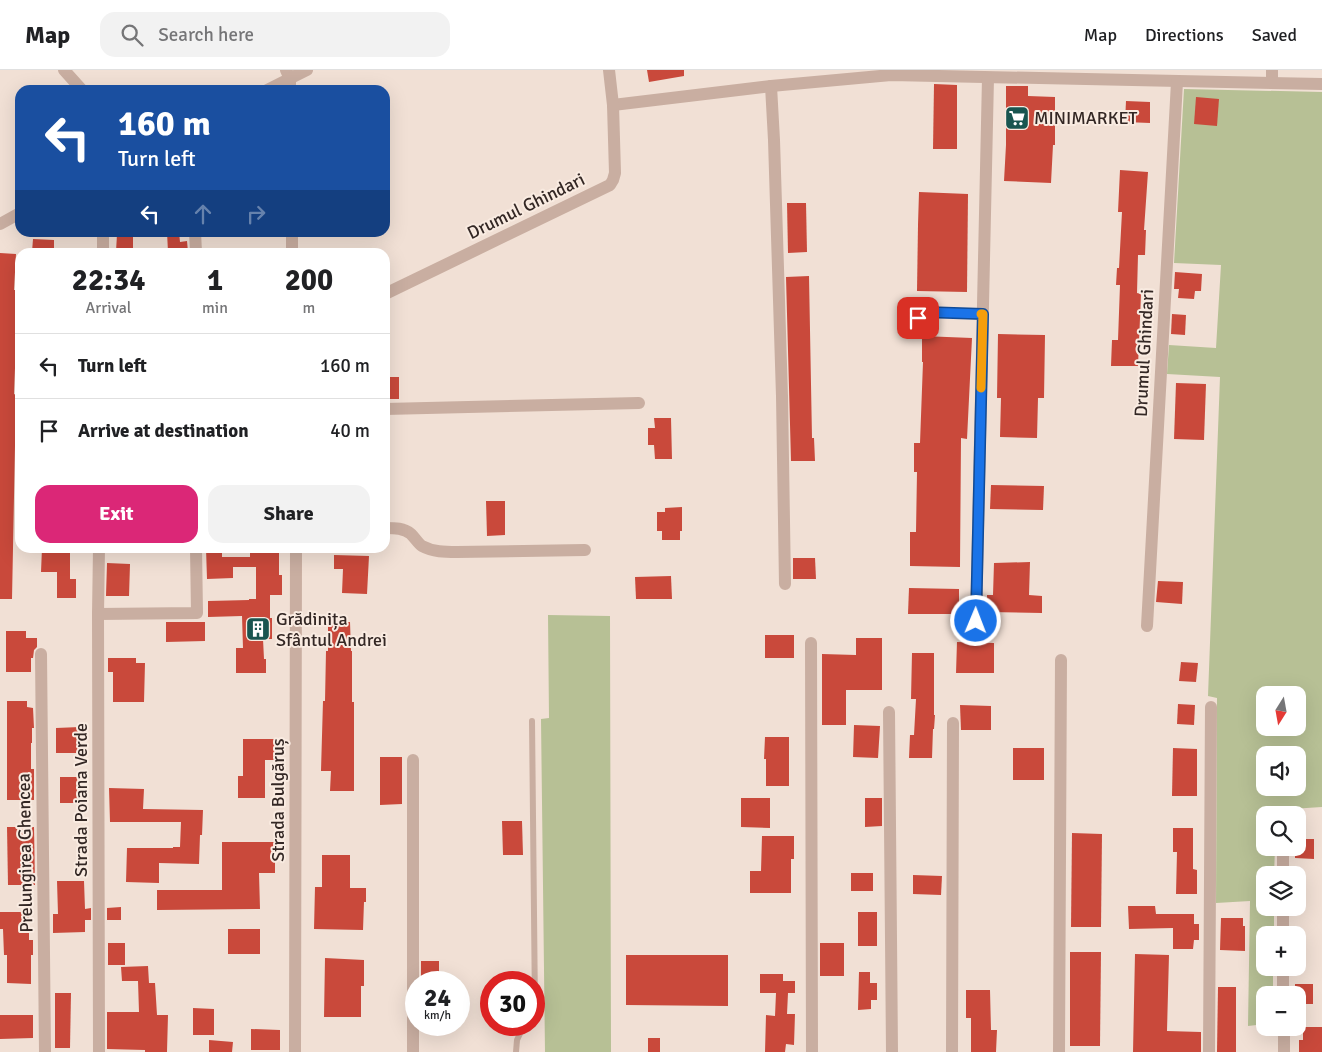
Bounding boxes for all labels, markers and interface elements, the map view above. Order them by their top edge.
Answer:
search box [100,12,450,57]
text: Map [25,20,70,50]
icon: search [118,21,146,49]
text: Search here [158,23,254,47]
text: Map [1084,24,1117,46]
text: Directions [1145,24,1224,46]
text: Saved [1252,24,1297,46]
text: 160 m [118,102,211,145]
icon: left [35,105,100,170]
supermarket icon: MINIMARKET [1004,105,1030,131]
place label: MINIMARKET [1034,107,1138,129]
text: Turn left [118,145,196,172]
street label: Drumul Ghindari [464,168,588,244]
icon: left [136,200,164,228]
icon: ahead [189,200,217,228]
icon: right [242,200,270,228]
text: 22:34 [72,262,145,299]
text: 1 [207,262,223,299]
text: 200 [285,262,333,299]
street label: Drumul Ghindari [1130,288,1158,418]
pin [897,297,939,339]
text: Arrival [85,298,132,318]
text: min [202,298,228,318]
text: m [303,298,315,318]
icon: arrive [904,304,932,332]
icon: left [35,352,63,380]
text: Turn left [78,354,147,378]
text: 160 m [320,354,370,378]
icon: arrive [35,417,63,445]
text: Arrive at destination [78,419,249,443]
text: 40 m [330,419,370,443]
button: Exit [35,485,198,543]
button: Share [208,485,370,543]
position arrow [949,594,1001,646]
place label: Grădinița Sfântul Andrei [276,608,387,651]
building icon: Grădinița Sfântul Andrei [245,616,271,642]
north arrow [1256,686,1306,736]
map controls [1256,686,1306,1036]
street label: Strada Poiana Verde [70,723,92,877]
street label: Strada Bulgăruș [267,738,289,862]
button: sound [1256,746,1306,796]
street label: Prelungirea Ghencea [13,773,37,933]
button: search [1256,806,1306,856]
button: layers [1256,866,1306,916]
button: + [1256,926,1306,976]
speed limit sign: 30 [480,971,545,1036]
text: 24 [424,982,451,1013]
button: − [1256,986,1306,1036]
text: km/h [424,1008,451,1023]

